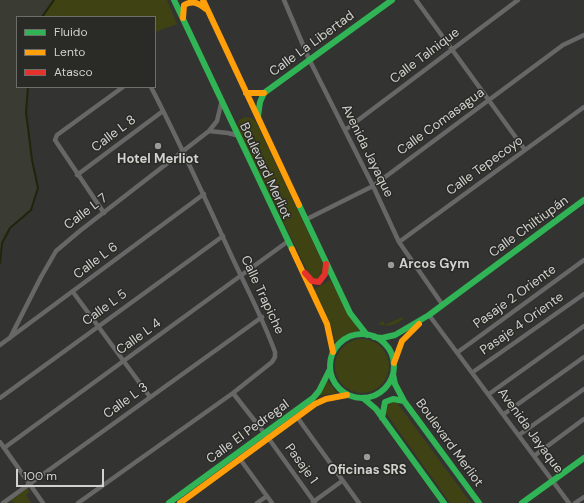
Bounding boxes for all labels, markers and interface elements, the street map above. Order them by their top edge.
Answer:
street label: Calle La Libertad [267,8,357,80]
legend [16,16,156,88]
text: Fluido [54,24,88,40]
street label: Calle Talnique [387,25,463,87]
text: Lento [54,44,85,60]
text: Atasco [54,64,93,80]
street label: Calle Comasagua [394,85,488,159]
street label: Avenida Jayaque [338,102,396,200]
street label: Calle L 8 [89,112,139,156]
street label: Boulevard Merliot [236,120,294,222]
street label: Calle Tepecoyo [444,133,526,199]
marker: Hotel Merliot [153,141,163,151]
place label: Hotel Merliot [117,152,199,168]
street label: Calle L 7 [61,191,111,233]
street label: Calle Chiltiupán [486,193,572,261]
street label: Calle L 6 [71,239,121,283]
street label: Calle Trapiche [237,253,287,337]
place label: Arcos Gym [399,257,469,273]
marker: Arcos Gym [386,260,396,270]
street label: Pasaje 2 Oriente [471,262,559,332]
street label: Calle L 5 [80,287,130,329]
street label: Pasaje 4 Oriente [477,289,567,359]
street label: Calle L 4 [114,316,164,358]
street label: Calle L 3 [101,380,151,422]
street label: Avenida Jayaque [494,385,566,477]
street label: Boulevard Merliot [412,396,486,490]
street label: Calle El Pedregal [204,397,292,467]
street label: Pasaje 1 [281,441,321,487]
marker: Oficinas SRS [362,452,372,462]
scale bar [18,461,106,487]
place label: Oficinas SRS [327,463,407,479]
text: 100 m [23,468,57,484]

